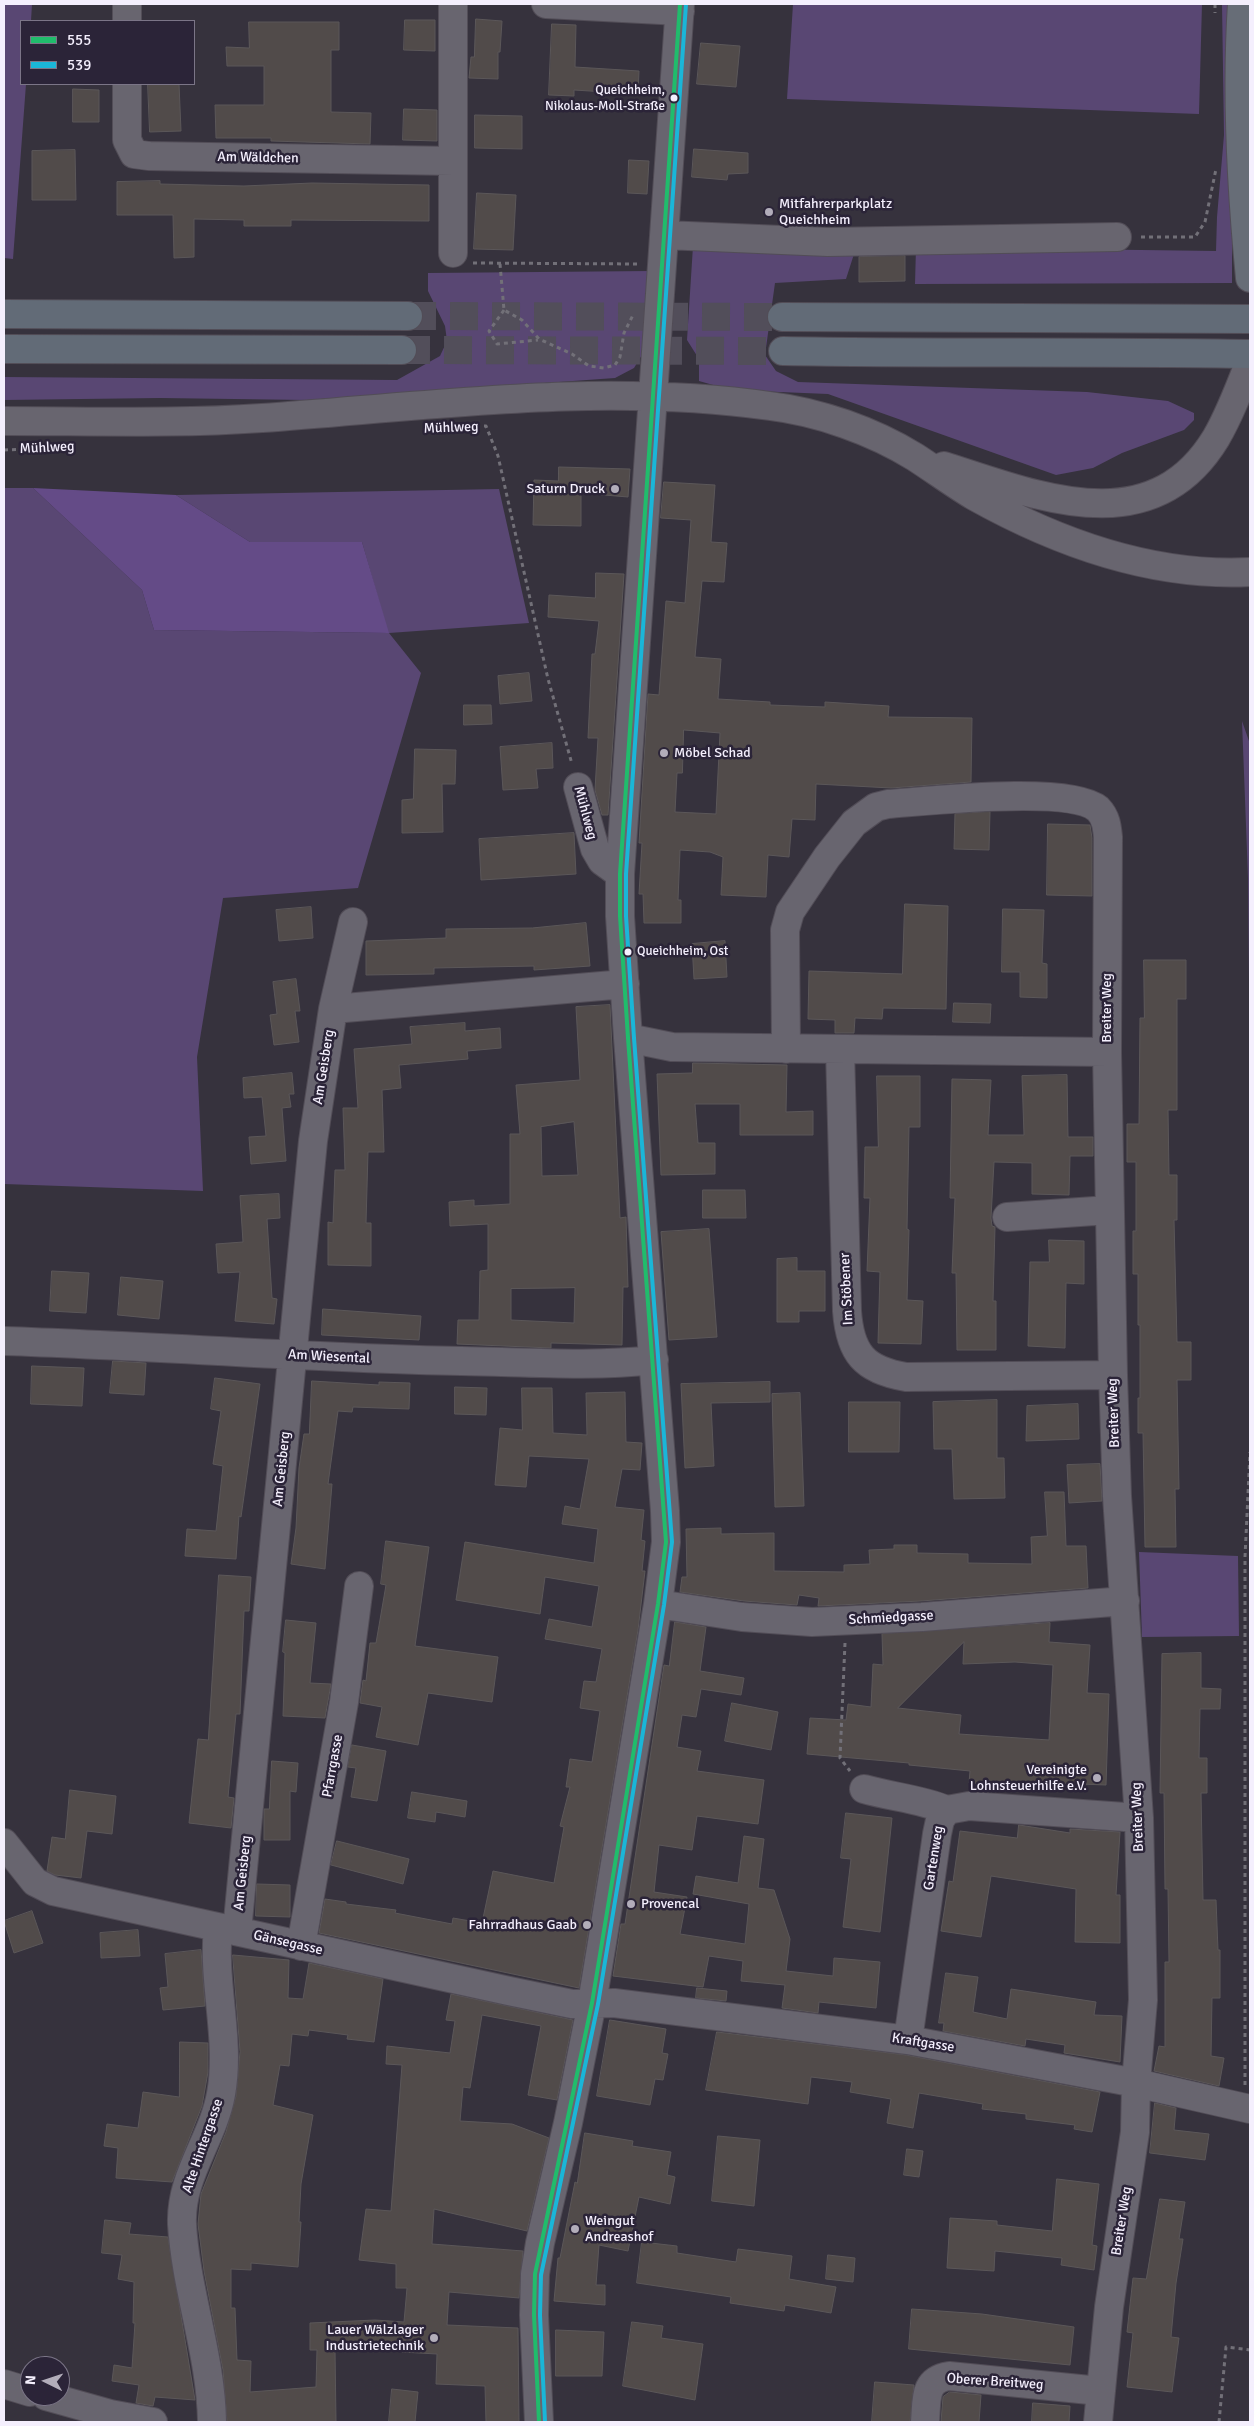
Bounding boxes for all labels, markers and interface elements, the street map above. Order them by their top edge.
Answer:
legend [20,20,195,85]
text: 555 [67,31,91,49]
text: 539 [67,56,91,74]
place label: Queichheim, Nikolaus-Moll-Straße [545,83,665,114]
marker: Queichheim, Nikolaus-Moll-Straße [669,93,679,103]
street label: Am Wäldchen [217,149,299,167]
place label: Mitfahrerparkplatz Queichheim [779,196,892,228]
marker: Mitfahrerparkplatz Queichheim [763,206,775,218]
street label: Mühlweg [423,419,479,437]
street label: Mühlweg [19,438,75,458]
place label: Saturn Druck [526,481,605,497]
marker: Saturn Druck [609,483,621,495]
place label: Möbel Schad [674,745,751,761]
marker: Möbel Schad [658,747,670,759]
street label: Mühlweg [570,784,600,842]
place label: Queichheim, Ost [637,944,728,960]
marker: Queichheim, Ost [623,947,633,957]
street label: Breiter Weg [1099,973,1115,1043]
street label: Am Geisberg [310,1028,338,1106]
street label: Im Stöbener [837,1252,857,1326]
street label: Am Wiesental [287,1346,371,1368]
street label: Breiter Weg [1104,1378,1124,1448]
street label: Am Geisberg [270,1431,294,1507]
street label: Schmiedgasse [848,1607,934,1629]
street label: Pfarrgasse [319,1733,347,1799]
place label: Vereinigte Lohnsteuerhilfe e.V. [970,1762,1087,1794]
marker: Vereinigte Lohnsteuerhilfe e.V. [1091,1772,1103,1784]
street label: Breiter Weg [1128,1782,1148,1852]
street label: Gartenweg [921,1825,947,1891]
street label: Am Geisberg [231,1835,255,1911]
place label: Provencal [641,1896,699,1912]
marker: Provencal [625,1898,637,1910]
place label: Fahrradhaus Gaab [469,1917,577,1933]
marker: Fahrradhaus Gaab [581,1919,593,1931]
street label: Gänsegasse [252,1927,324,1959]
street label: Kraftgasse [890,2030,956,2056]
street label: Alte Hintergasse [179,2097,227,2195]
street label: Breiter Weg [1108,2185,1136,2257]
place label: Weingut Andreashof [585,2213,653,2246]
marker: Weingut Andreashof [569,2223,581,2235]
place label: Lauer Wälzlager Industrietechnik [326,2322,424,2354]
marker: Lauer Wälzlager Industrietechnik [428,2332,440,2344]
north arrow [20,2356,70,2406]
street label: Oberer Breitweg [946,2370,1044,2394]
text: N [22,2375,39,2385]

